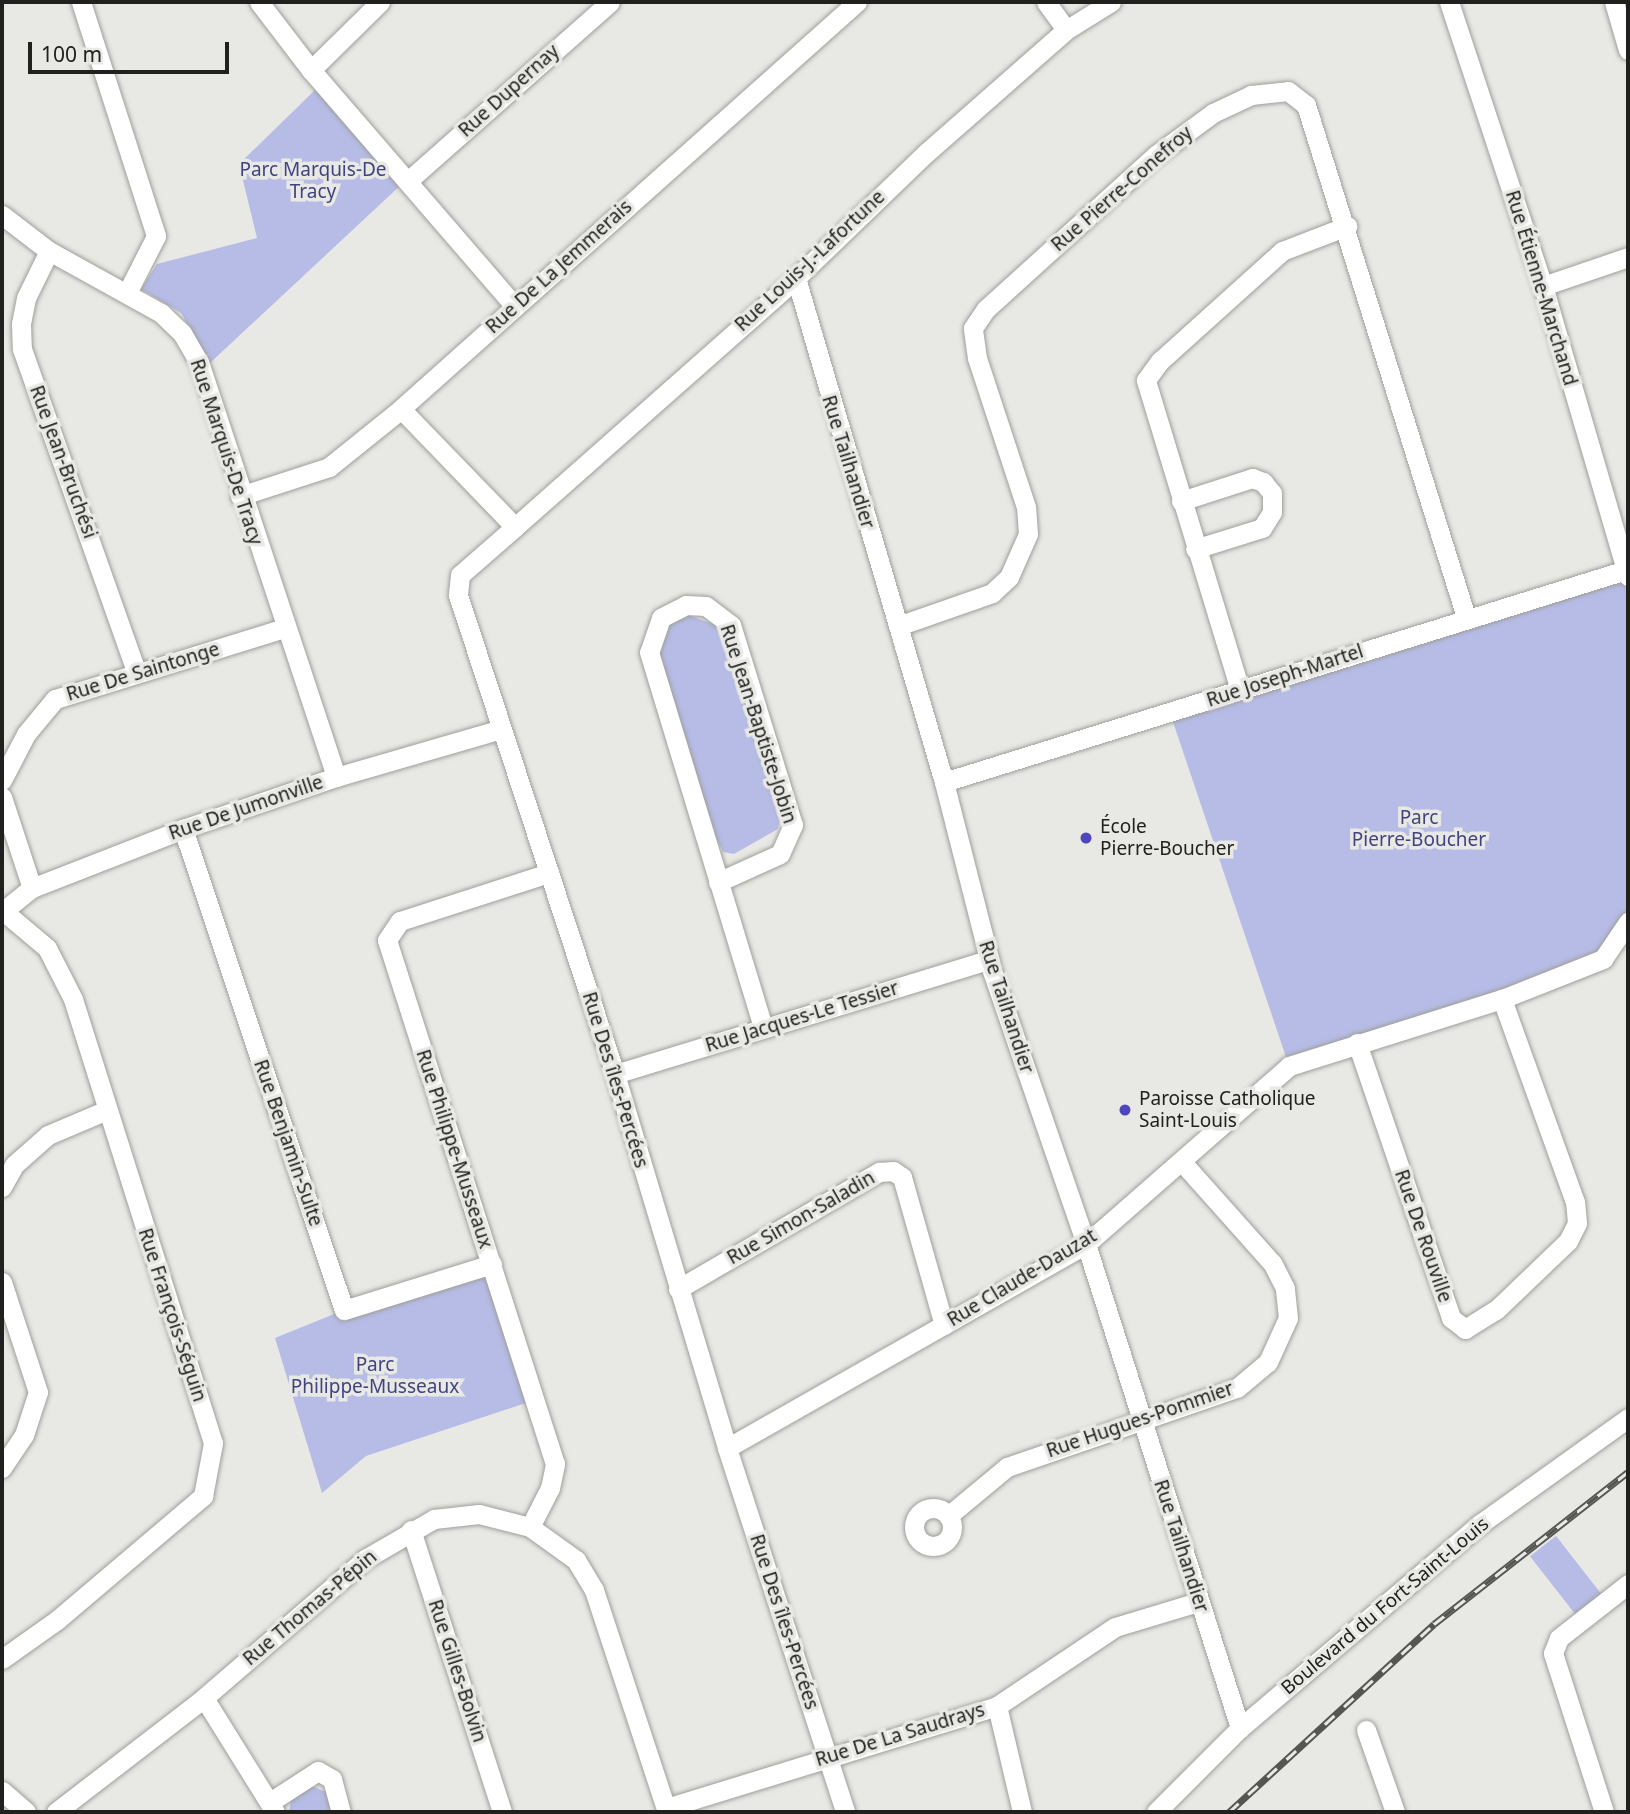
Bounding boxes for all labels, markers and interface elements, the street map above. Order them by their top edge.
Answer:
scale bar [32,28,233,72]
text: 100 m [41,40,102,68]
street label: Rue Dupernay [454,40,564,142]
street label: Rue Pierre-Conefroy [1047,122,1197,256]
park label: Parc Marquis-De Tracy [239,159,387,203]
street label: Rue Louis-J.-Lafortune [730,186,890,336]
street label: Rue Étienne-Marchand [1500,188,1582,388]
street label: Rue De La Jemmerais [481,195,637,339]
street label: Rue Marquis-De Tracy [185,356,267,548]
street label: Rue Jean-Bruchési [25,382,101,542]
street label: Rue Tailhandier [817,393,879,531]
street label: Rue Jean-Baptiste-Jobin [715,622,801,826]
street label: Rue De Saintonge [64,638,222,706]
street label: Rue Joseph-Martel [1204,640,1366,712]
street label: Rue De Jumonville [166,771,326,845]
park label: Parc Pierre-Boucher [1352,807,1486,851]
place label: École Pierre-Boucher [1100,816,1234,860]
marker: École Pierre-Boucher [1078,830,1094,846]
street label: Rue Tailhandier [974,938,1038,1076]
street label: Rue Jacques-Le Tessier [703,977,901,1057]
street label: Rue Des îles-Percées [577,989,653,1171]
street label: Rue Philippe-Musseaux [411,1047,497,1251]
street label: Rue Benjamin-Sulte [249,1057,327,1229]
place label: Paroisse Catholique Saint-Louis [1139,1088,1316,1132]
marker: Paroisse Catholique Saint-Louis [1117,1102,1133,1118]
street label: Rue Simon-Saladin [723,1166,879,1270]
street label: Rue De Rouville [1390,1167,1456,1305]
street label: Rue François-Séguin [133,1225,211,1405]
street label: Rue Claude-Dauzat [943,1225,1101,1331]
park label: Parc Philippe-Musseaux [291,1354,459,1398]
street label: Rue Hugues-Pommier [1043,1377,1237,1463]
street label: Rue Tailhandier [1149,1477,1213,1615]
street label: Boulevard du Fort-Saint-Louis [1277,1513,1493,1699]
street label: Rue Des îles-Percées [745,1531,823,1713]
street label: Rue Thomas-Pépin [239,1546,381,1670]
street label: Rue Gilles-Bolvin [423,1597,491,1745]
street label: Rue De La Saudrays [813,1698,987,1772]

